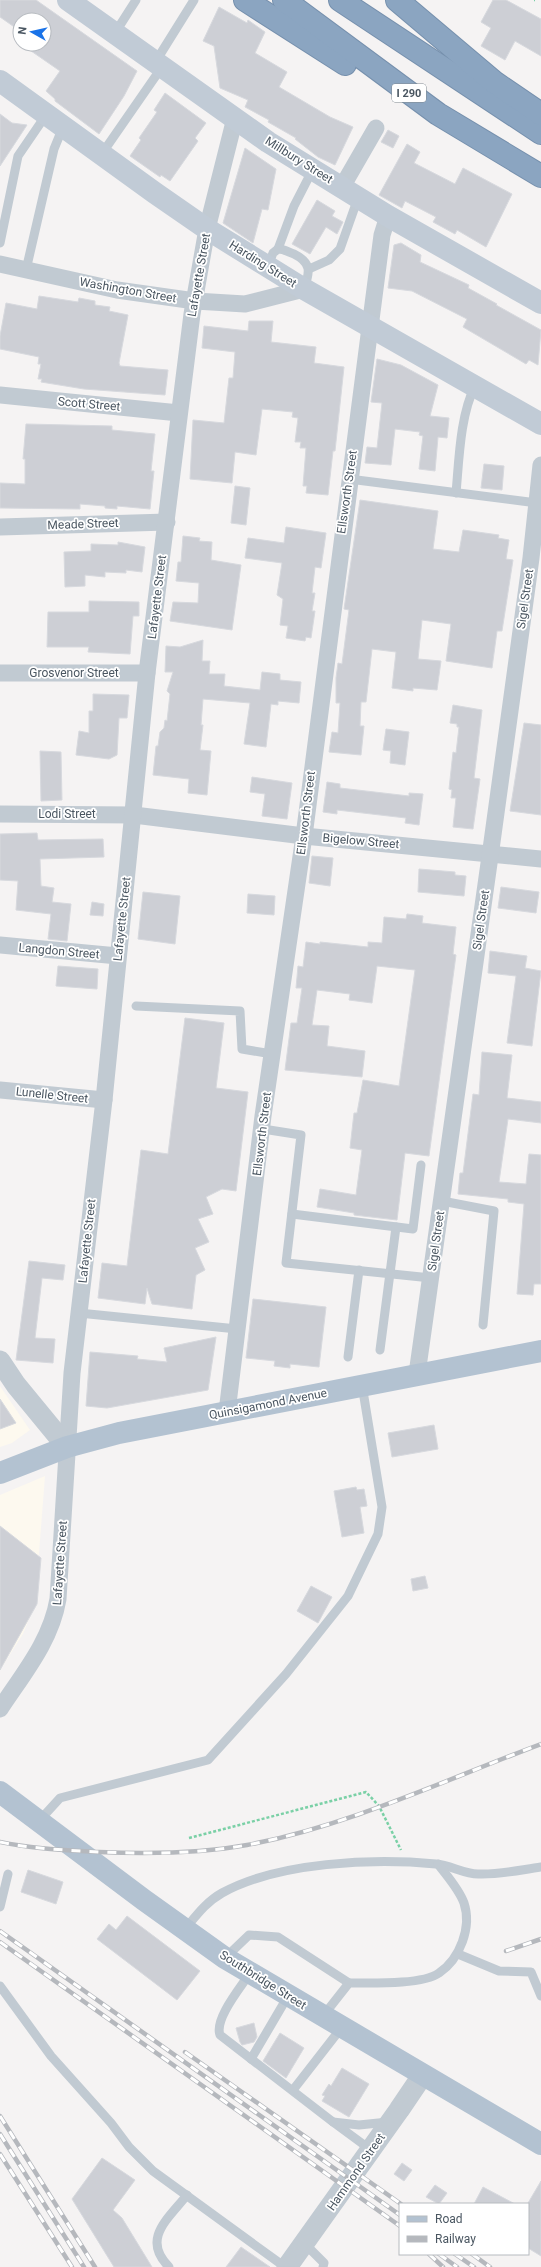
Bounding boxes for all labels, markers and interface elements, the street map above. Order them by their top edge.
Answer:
north arrow [12,12,52,52]
text: N [16,26,30,35]
road number: I 290 [392,84,426,102]
street label: Millbury Street [263,134,335,186]
street label: Lafayette Street [185,232,213,318]
street label: Harding Street [227,238,299,290]
street label: Washington Street [79,275,178,305]
street label: Scott Street [57,394,121,414]
street label: Ellsworth Street [334,449,360,535]
street label: Meade Street [47,516,119,532]
street label: Lafayette Street [145,554,169,640]
street label: Sigel Street [514,568,536,630]
street label: Grosvenor Street [29,666,119,680]
street label: Ellsworth Street [294,770,318,856]
street label: Lodi Street [38,807,96,821]
street label: Bigelow Street [322,831,400,851]
street label: Lafayette Street [111,876,133,962]
street label: Sigel Street [470,889,492,951]
street label: Langdon Street [18,940,100,962]
street label: Lunelle Street [15,1084,89,1106]
street label: Ellsworth Street [250,1091,274,1177]
street label: Lafayette Street [76,1198,98,1284]
street label: Sigel Street [425,1210,447,1272]
street label: Quinsigamond Avenue [208,1386,328,1422]
street label: Lafayette Street [50,1520,70,1606]
street label: Southbridge Street [217,1948,309,2012]
street label: Hammond Street [324,2131,388,2213]
legend [399,2203,529,2255]
text: Road [435,2212,463,2226]
text: Railway [435,2232,476,2246]

